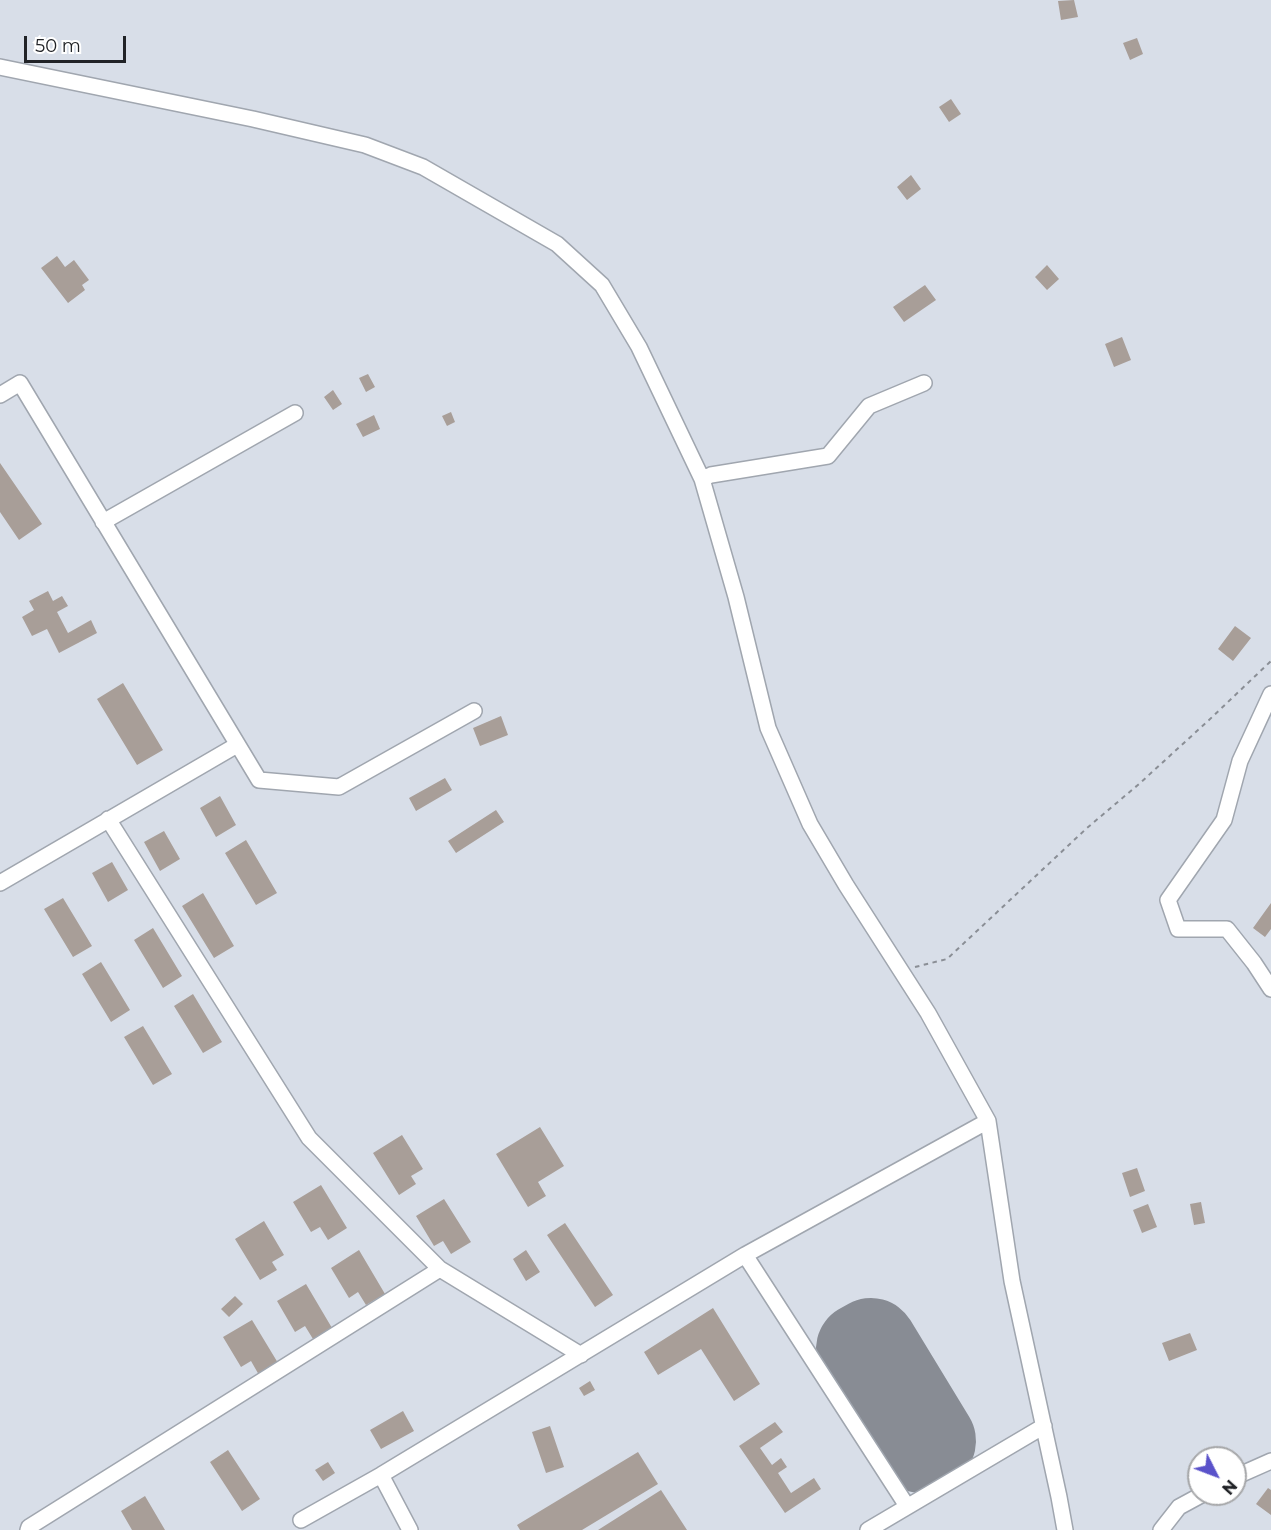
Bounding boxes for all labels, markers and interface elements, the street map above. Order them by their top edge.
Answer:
scale bar [27,24,129,62]
text: 50 m [35,35,81,57]
north arrow [1187,1446,1247,1506]
text: N [1218,1476,1241,1498]

